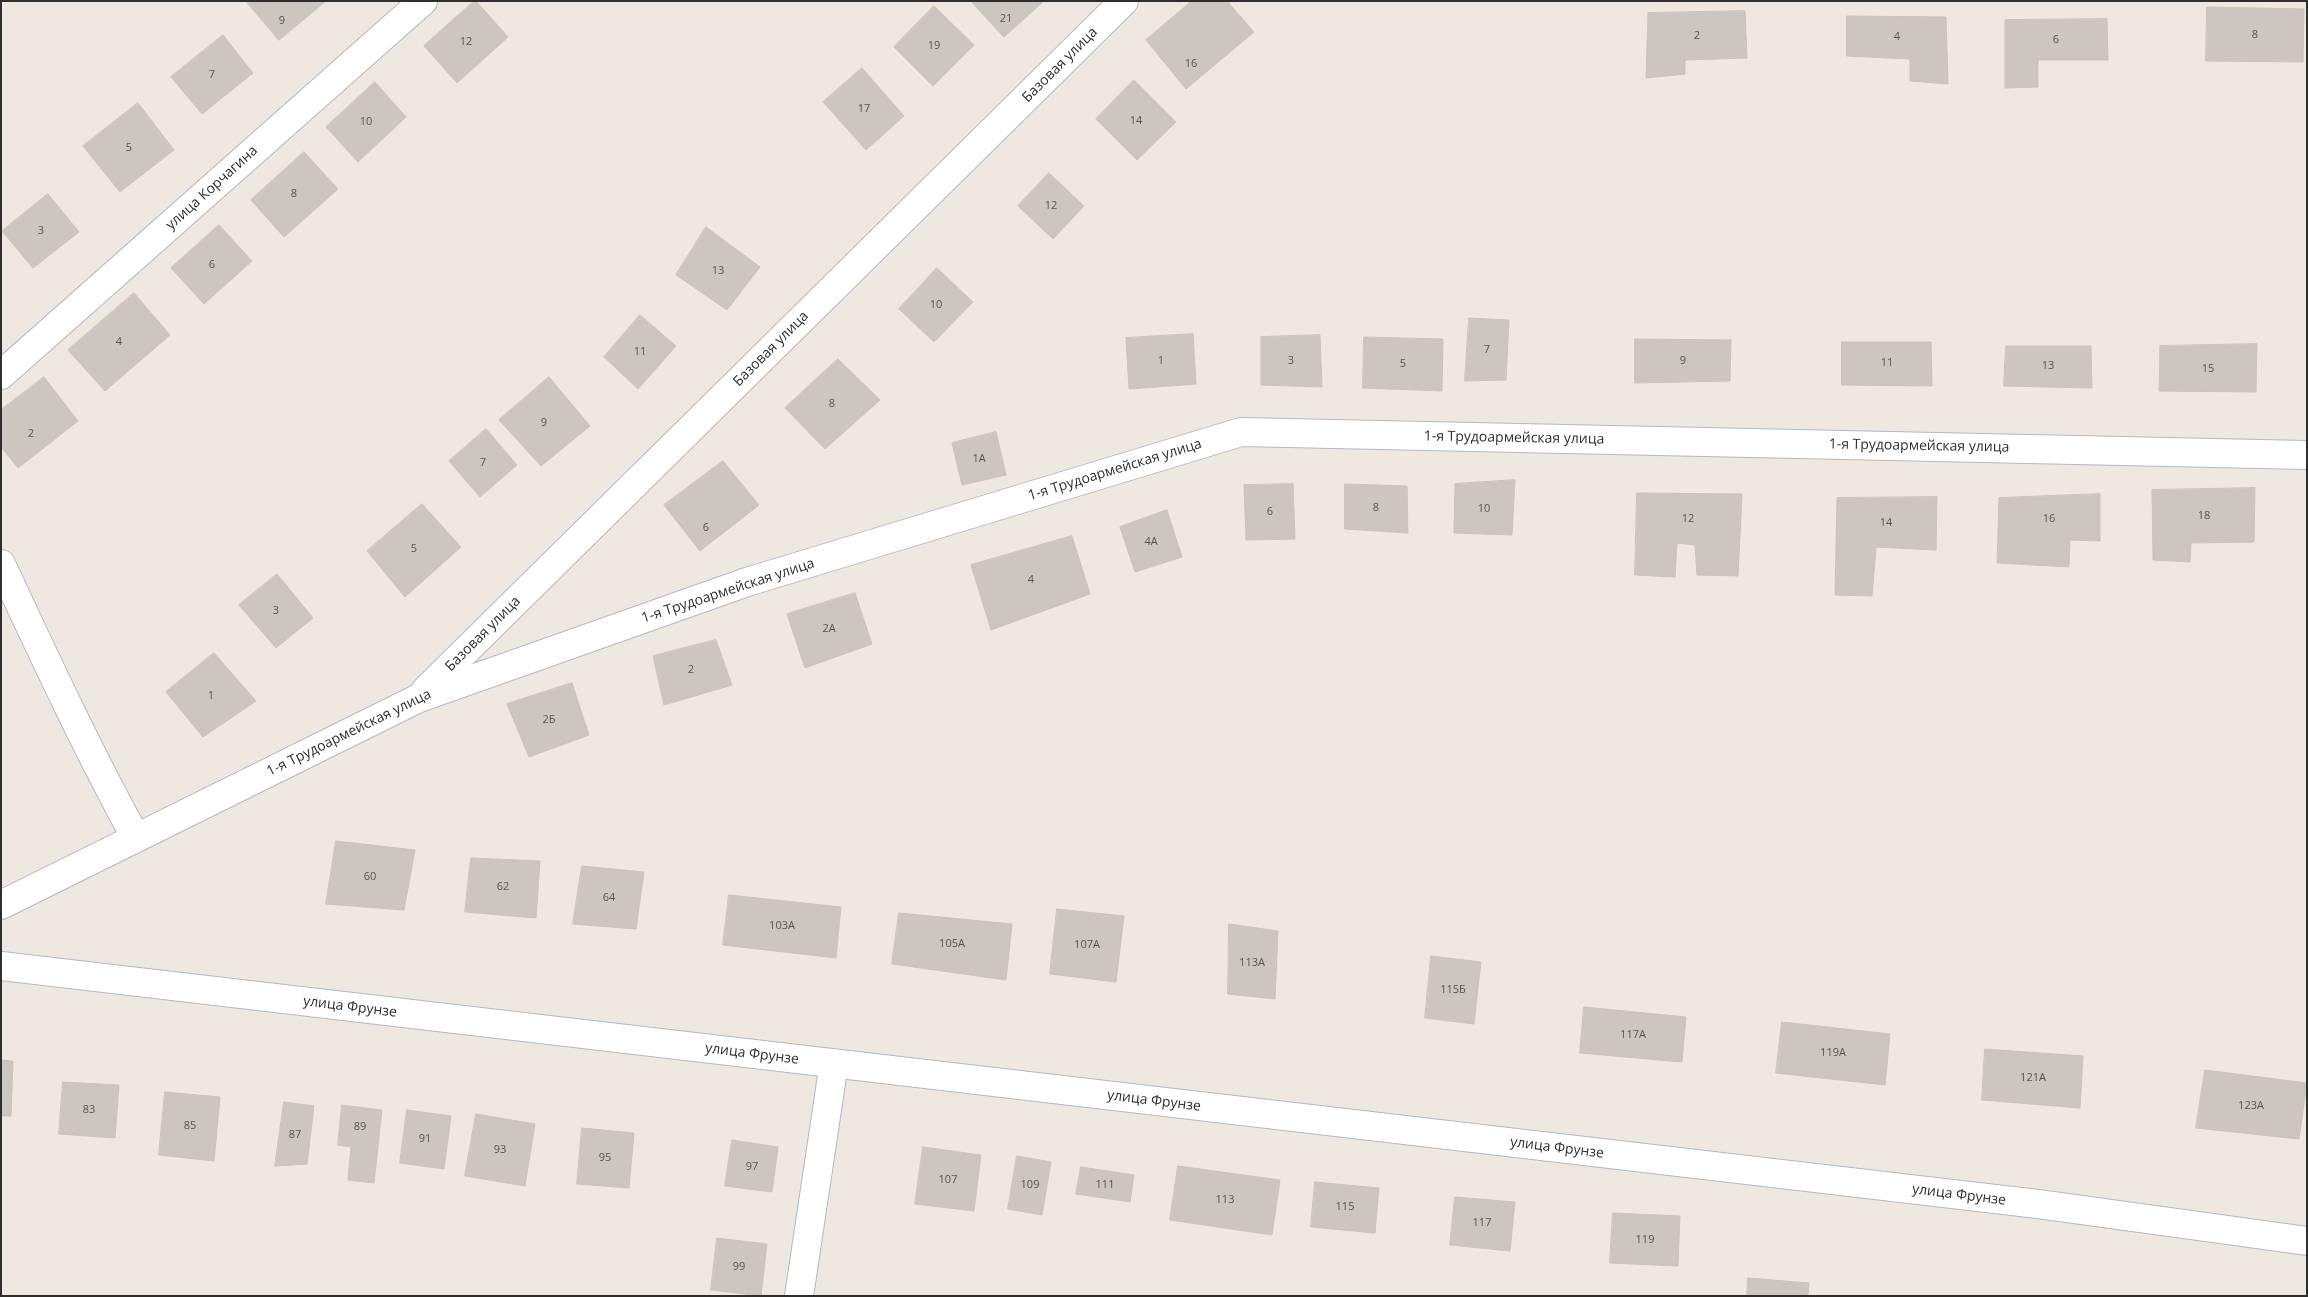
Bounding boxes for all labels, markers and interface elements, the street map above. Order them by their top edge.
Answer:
house number: 21 [1000,12,1012,26]
house number: 9 [279,14,285,28]
street label: Базовая улица [1019,24,1101,106]
house number: 8 [2252,28,2258,42]
house number: 2 [1694,29,1700,43]
house number: 4 [1894,30,1900,44]
house number: 6 [2053,33,2059,47]
house number: 12 [460,35,472,49]
house number: 19 [928,39,940,53]
house number: 16 [1185,57,1197,71]
house number: 7 [209,68,215,82]
house number: 17 [858,102,870,116]
house number: 14 [1130,114,1142,128]
house number: 10 [360,115,372,129]
house number: 5 [126,141,132,155]
street label: улица Корчагина [163,142,261,234]
house number: 8 [291,187,297,201]
house number: 12 [1045,199,1057,213]
house number: 3 [38,224,44,238]
house number: 6 [209,258,215,272]
house number: 13 [712,264,724,278]
house number: 10 [930,298,942,312]
street label: Базовая улица [730,308,812,390]
house number: 4 [116,335,122,349]
house number: 7 [1484,343,1490,357]
house number: 11 [634,345,646,359]
house number: 1 [1158,354,1164,368]
house number: 3 [1288,354,1294,368]
house number: 9 [1680,354,1686,368]
house number: 11 [1881,356,1893,370]
house number: 5 [1400,357,1406,371]
house number: 13 [2042,359,2054,373]
house number: 15 [2202,362,2214,376]
house number: 8 [829,397,835,411]
house number: 9 [541,416,547,430]
house number: 2 [28,427,34,441]
street label: 1-я Трудоармейская улица [1424,428,1604,448]
street label: 1-я Трудоармейская улица [1026,436,1204,504]
street label: 1-я Трудоармейская улица [1829,436,2009,456]
house number: 1А [972,452,986,466]
house number: 7 [480,456,486,470]
house number: 8 [1373,501,1379,515]
house number: 10 [1478,502,1490,516]
house number: 6 [1267,505,1273,519]
house number: 18 [2198,509,2210,523]
house number: 12 [1682,512,1694,526]
house number: 16 [2043,512,2055,526]
house number: 14 [1880,516,1892,530]
house number: 6 [703,521,709,535]
house number: 4А [1144,535,1158,549]
house number: 5 [411,542,417,556]
street label: 1-я Трудоармейская улица [640,555,816,627]
house number: 4 [1028,573,1034,587]
street label: Базовая улица [442,593,524,675]
house number: 3 [273,604,279,618]
house number: 2А [822,622,836,636]
house number: 2 [688,663,694,677]
street label: 1-я Трудоармейская улица [264,686,434,780]
house number: 1 [208,689,214,703]
house number: 2Б [542,713,556,727]
house number: 60 [364,870,376,884]
house number: 62 [497,880,509,894]
house number: 64 [603,891,615,905]
house number: 103А [769,919,795,933]
house number: 105А [939,937,965,951]
house number: 107А [1074,938,1100,952]
house number: 113А [1239,956,1265,970]
house number: 115Б [1440,983,1466,997]
street label: улица Фрунзе [302,993,398,1021]
house number: 117А [1620,1028,1646,1042]
street label: улица Фрунзе [704,1040,800,1068]
house number: 119А [1820,1046,1846,1060]
house number: 121А [2020,1071,2046,1085]
street label: улица Фрунзе [1106,1087,1202,1115]
house number: 123А [2238,1099,2264,1113]
house number: 83 [83,1103,95,1117]
house number: 85 [184,1119,196,1133]
house number: 89 [354,1120,366,1134]
house number: 87 [289,1128,301,1142]
house number: 91 [419,1132,431,1146]
street label: улица Фрунзе [1509,1134,1605,1162]
house number: 93 [494,1143,506,1157]
house number: 95 [599,1151,611,1165]
house number: 97 [746,1160,758,1174]
house number: 107 [939,1173,957,1187]
house number: 109 [1021,1178,1039,1192]
house number: 111 [1096,1178,1114,1192]
street label: улица Фрунзе [1911,1181,2007,1209]
house number: 113 [1216,1193,1234,1207]
house number: 115 [1336,1200,1354,1214]
house number: 117 [1473,1216,1491,1230]
house number: 119 [1636,1233,1654,1247]
house number: 99 [733,1260,745,1274]

